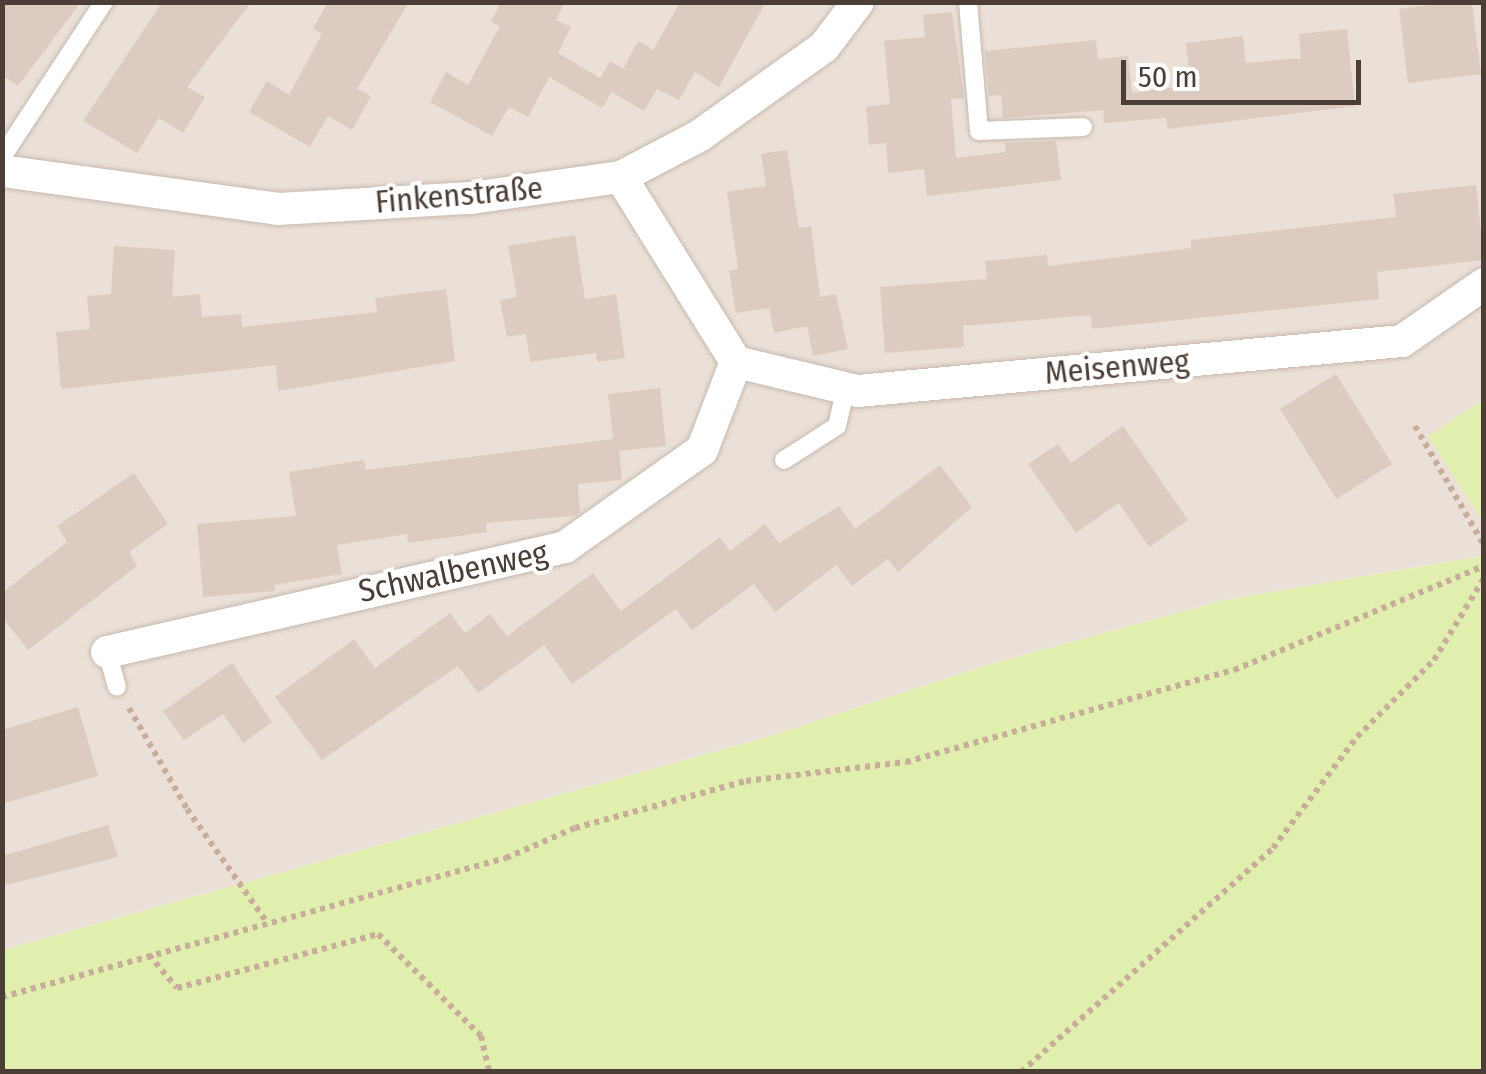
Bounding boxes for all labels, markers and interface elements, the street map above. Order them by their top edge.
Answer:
scale bar [1126,40,1366,102]
text: 50 m [1138,59,1198,95]
street label: Finkenstraße [374,169,544,221]
street label: Meisenweg [1043,342,1191,392]
street label: Schwalbenweg [355,533,551,611]

